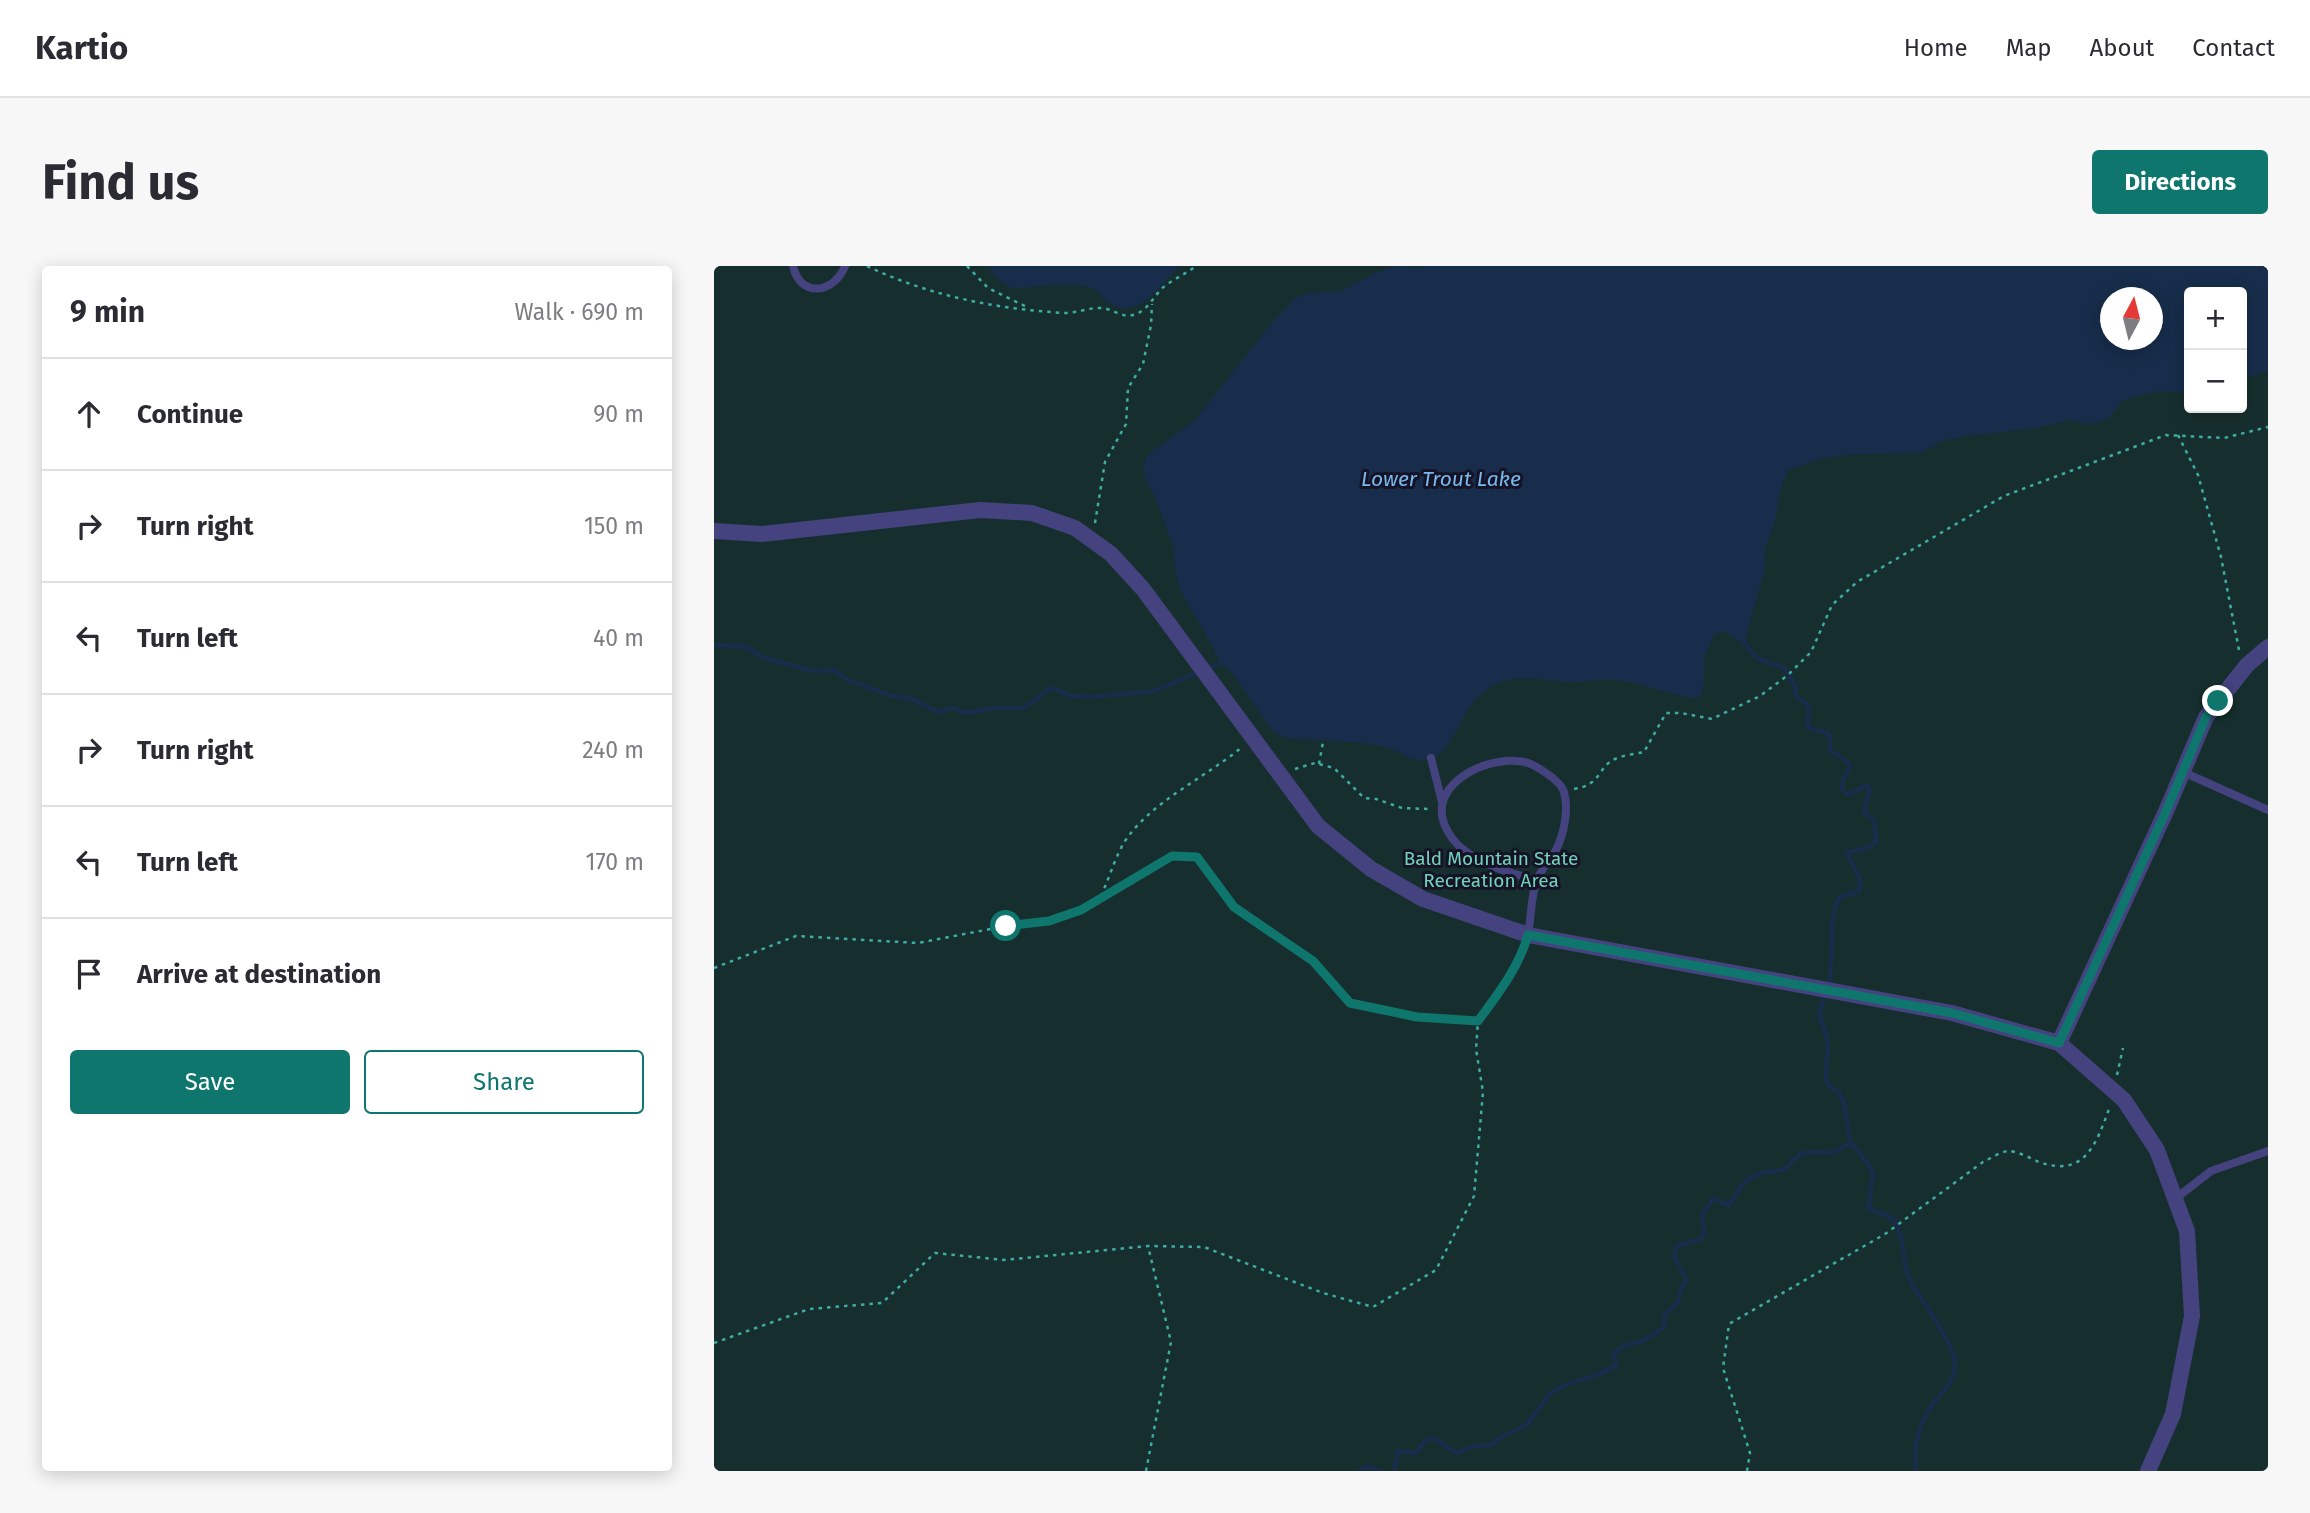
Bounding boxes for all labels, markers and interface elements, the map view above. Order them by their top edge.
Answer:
text: Kartio [35,28,128,68]
text: Home [1904,34,1968,62]
text: Map [2006,34,2052,62]
text: About [2090,34,2154,62]
text: Contact [2192,34,2275,62]
button: Directions [2092,150,2268,214]
text: Find us [42,153,199,212]
north arrow [2100,287,2163,350]
map controls [2184,287,2247,413]
button: + [2184,287,2247,350]
text: 9 min [70,294,145,330]
text: Walk · 690 m [515,298,644,326]
button: − [2184,350,2247,413]
icon: ahead [70,395,108,433]
text: Continue [137,399,243,430]
text: 90 m [593,400,644,428]
water label: Lower Trout Lake [1361,466,1521,492]
icon: right [70,507,108,545]
text: Turn right [137,511,254,542]
text: 150 m [584,512,644,540]
icon: left [70,619,108,657]
text: Turn left [137,623,238,654]
text: 40 m [593,624,644,652]
route end [2202,685,2233,716]
icon: right [70,731,108,769]
text: Turn right [137,735,254,766]
text: 240 m [582,736,644,764]
icon: left [70,843,108,881]
text: Turn left [137,847,238,878]
park label: Bald Mountain State Recreation Area [1404,847,1578,892]
text: 170 m [585,848,644,876]
route start [990,910,1021,941]
icon: arrive [70,955,108,993]
text: Arrive at destination [137,959,381,990]
button: Save [70,1050,350,1114]
button: Share [364,1050,644,1114]

